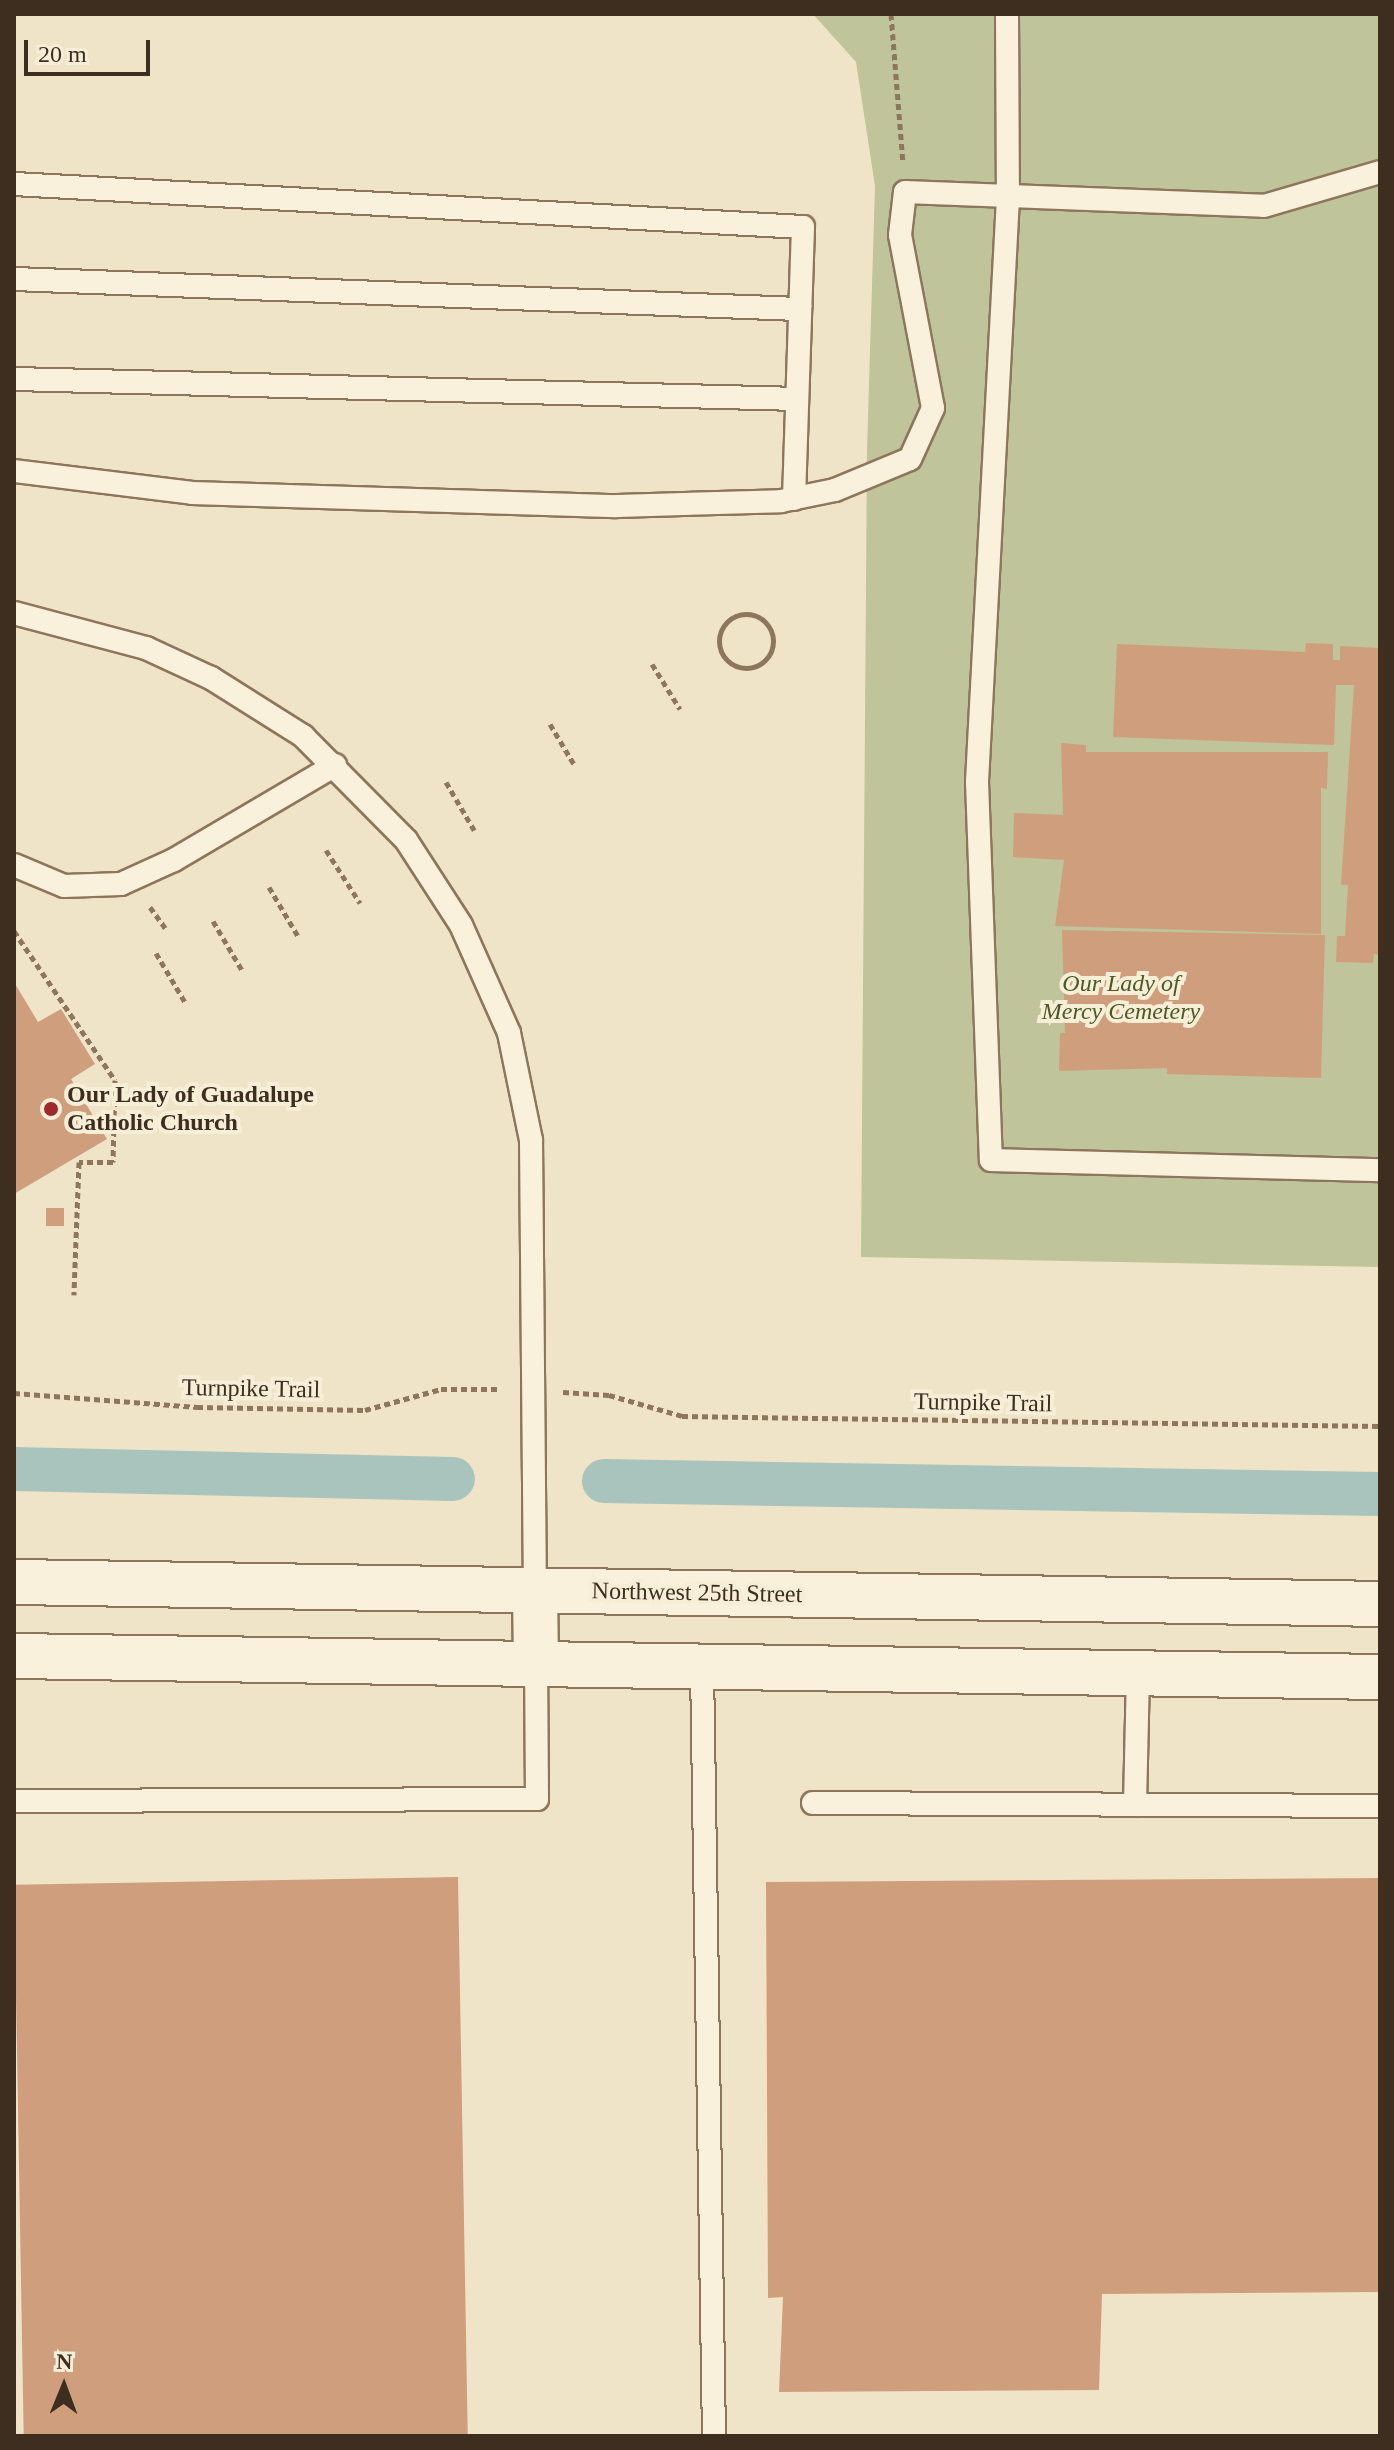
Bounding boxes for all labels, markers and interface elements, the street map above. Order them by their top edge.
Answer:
scale bar [28,24,154,74]
text: 20 m [38,41,87,67]
park label: Our Lady of Mercy Cemetery [1042,970,1200,1026]
place label: Our Lady of Guadalupe Catholic Church [67,1081,314,1137]
marker: Our Lady of Guadalupe Catholic Church [42,1100,60,1118]
street label: Turnpike Trail [181,1373,321,1405]
street label: Turnpike Trail [913,1387,1053,1419]
street label: Northwest 25th Street [591,1577,803,1609]
north arrow [24,2346,104,2426]
text: N [56,2349,73,2374]

